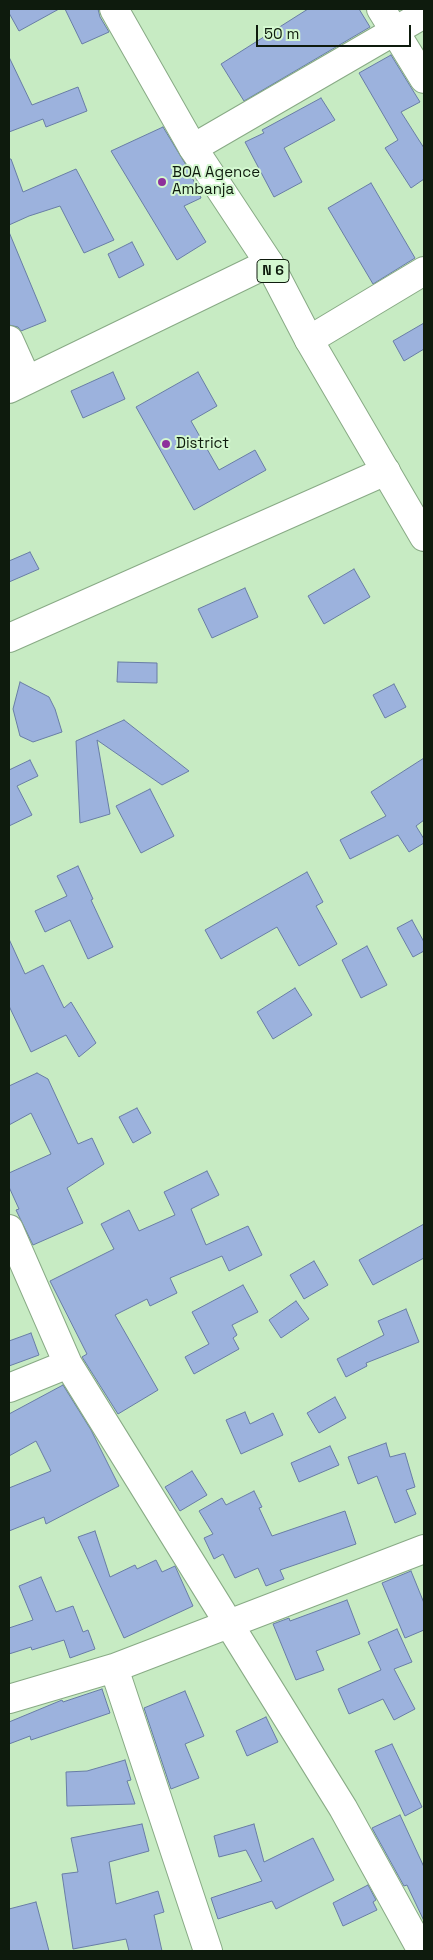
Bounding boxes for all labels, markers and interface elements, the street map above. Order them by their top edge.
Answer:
scale bar [258,15,413,47]
text: 50 m [264,24,299,43]
place label: BOA Agence Ambanja [172,164,260,199]
marker: BOA Agence Ambanja [156,176,168,188]
road number: N 6 [257,260,289,282]
place label: District [176,435,229,453]
marker: District [160,438,172,450]

